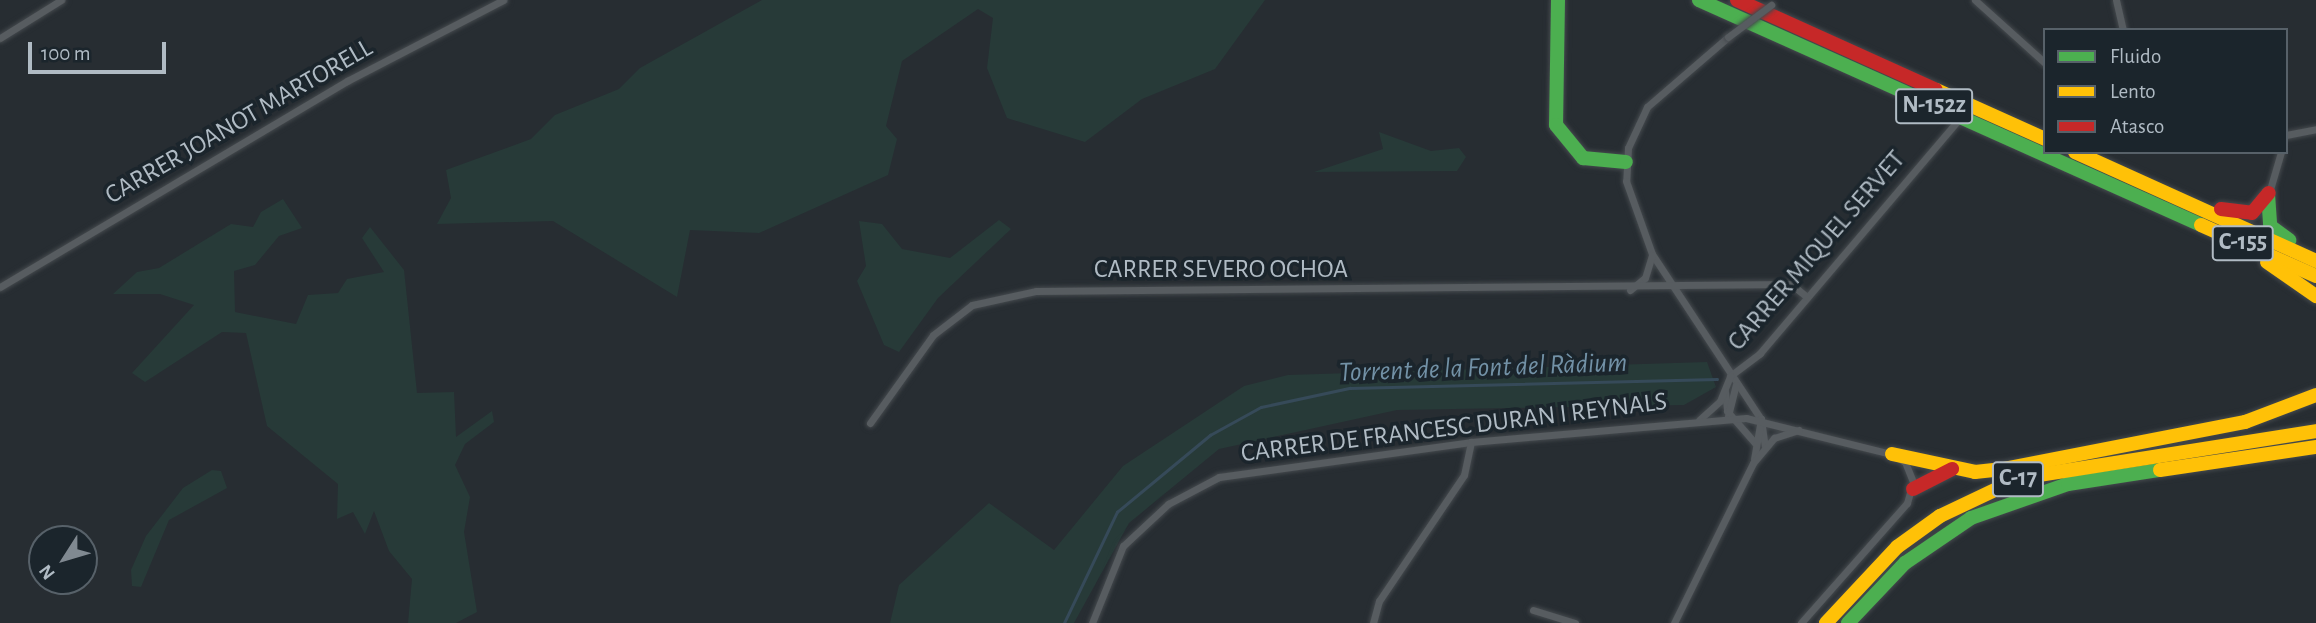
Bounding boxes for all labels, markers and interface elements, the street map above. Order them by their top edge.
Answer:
scale bar [32,28,170,72]
legend [2043,28,2288,154]
street label: CARRER JOANOT MARTORELL [100,33,378,211]
text: 100 m [41,43,91,64]
text: Fluido [2110,46,2161,67]
text: Lento [2110,81,2156,102]
road number: N-152z [1894,86,1974,126]
text: Atasco [2110,116,2164,137]
street label: CARRER MIQUEL SERVET [1722,145,1912,357]
road number: C-155 [2212,223,2274,264]
street label: CARRER SEVERO OCHOA [1094,254,1348,286]
water label: Torrent de la Font del Ràdium [1338,346,1628,390]
street label: CARRER DE FRANCESC DURAN I REYNALS [1239,386,1669,470]
road number: C-17 [1992,458,2044,500]
north arrow [28,525,98,595]
text: N [36,561,59,583]

